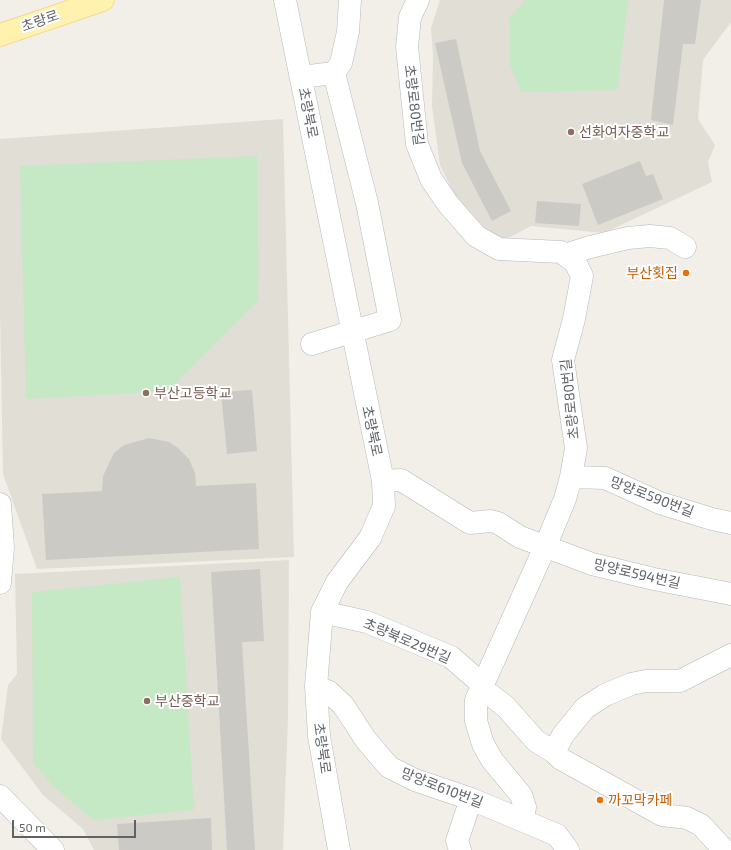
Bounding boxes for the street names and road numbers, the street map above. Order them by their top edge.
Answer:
street label: 초량로 [19,7,61,35]
street label: 초량로80번길 [401,64,427,146]
street label: 초량북로 [295,86,321,140]
street label: 초량로80번길 [557,358,583,440]
street label: 초량북로 [358,404,386,458]
street label: 망양로590번길 [608,473,696,521]
street label: 망양로594번길 [592,556,682,592]
street label: 초량북로29번길 [361,615,453,667]
street label: 초량북로 [310,721,334,775]
street label: 망양로610번길 [399,765,485,811]

